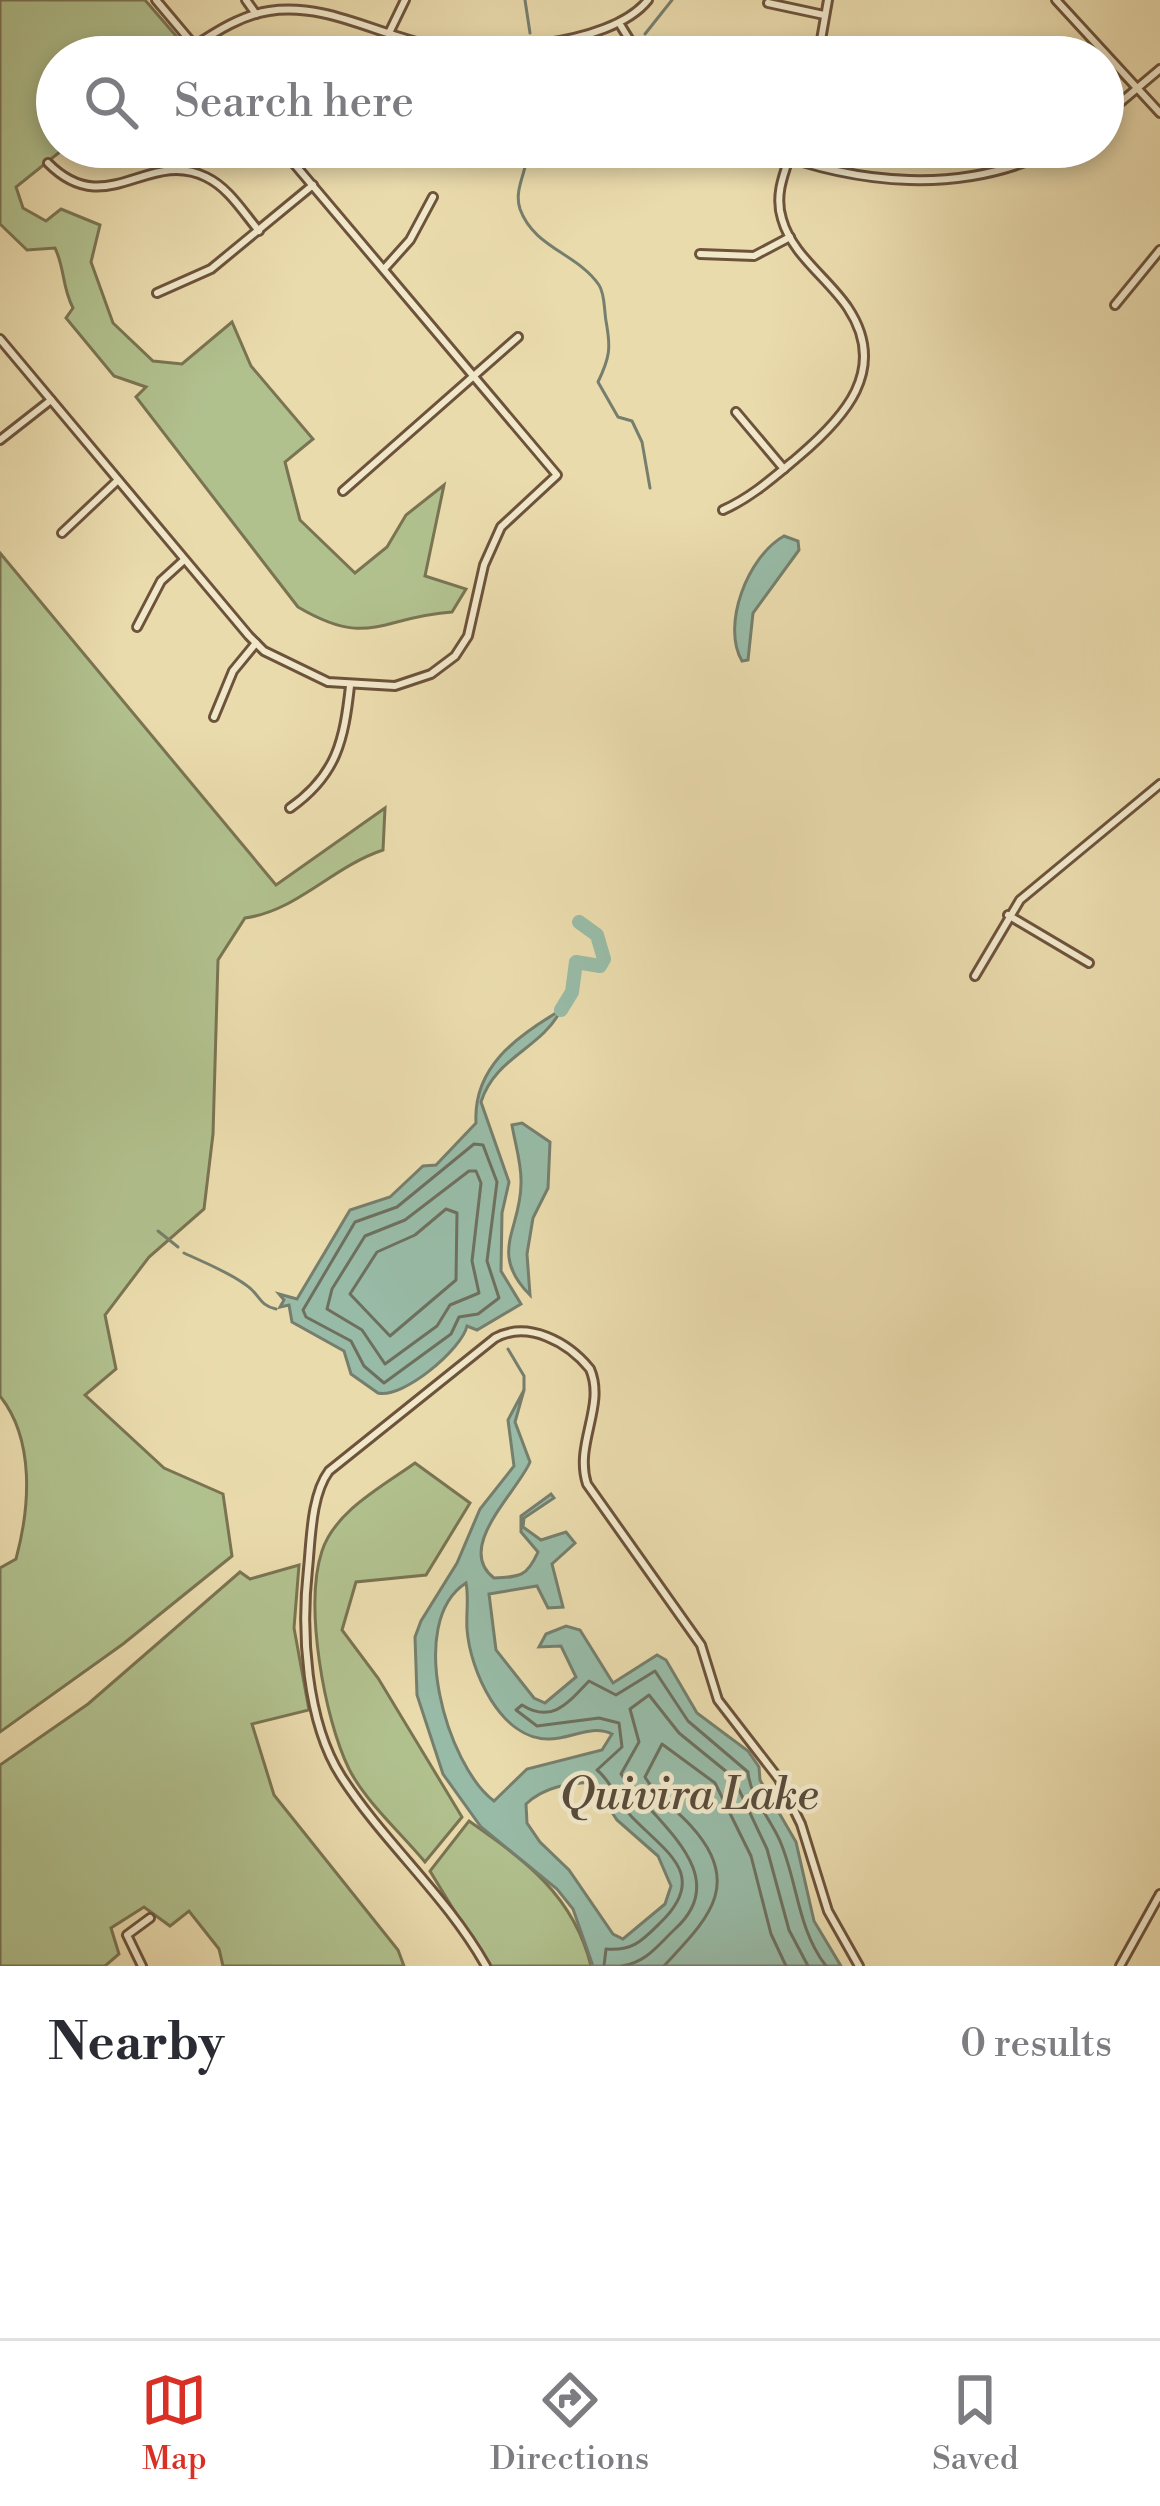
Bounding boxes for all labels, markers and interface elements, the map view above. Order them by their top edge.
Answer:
search box [36,36,1124,168]
icon: search [78,69,144,135]
text: Search here [174,74,414,131]
water label: Quivira Lake [559,1767,819,1824]
text: Nearby [48,2012,224,2076]
text: 0 results [960,2020,1112,2069]
tab: Map [141,2367,207,2480]
tab: Directions [490,2367,649,2480]
tab: Saved [932,2367,1019,2480]

